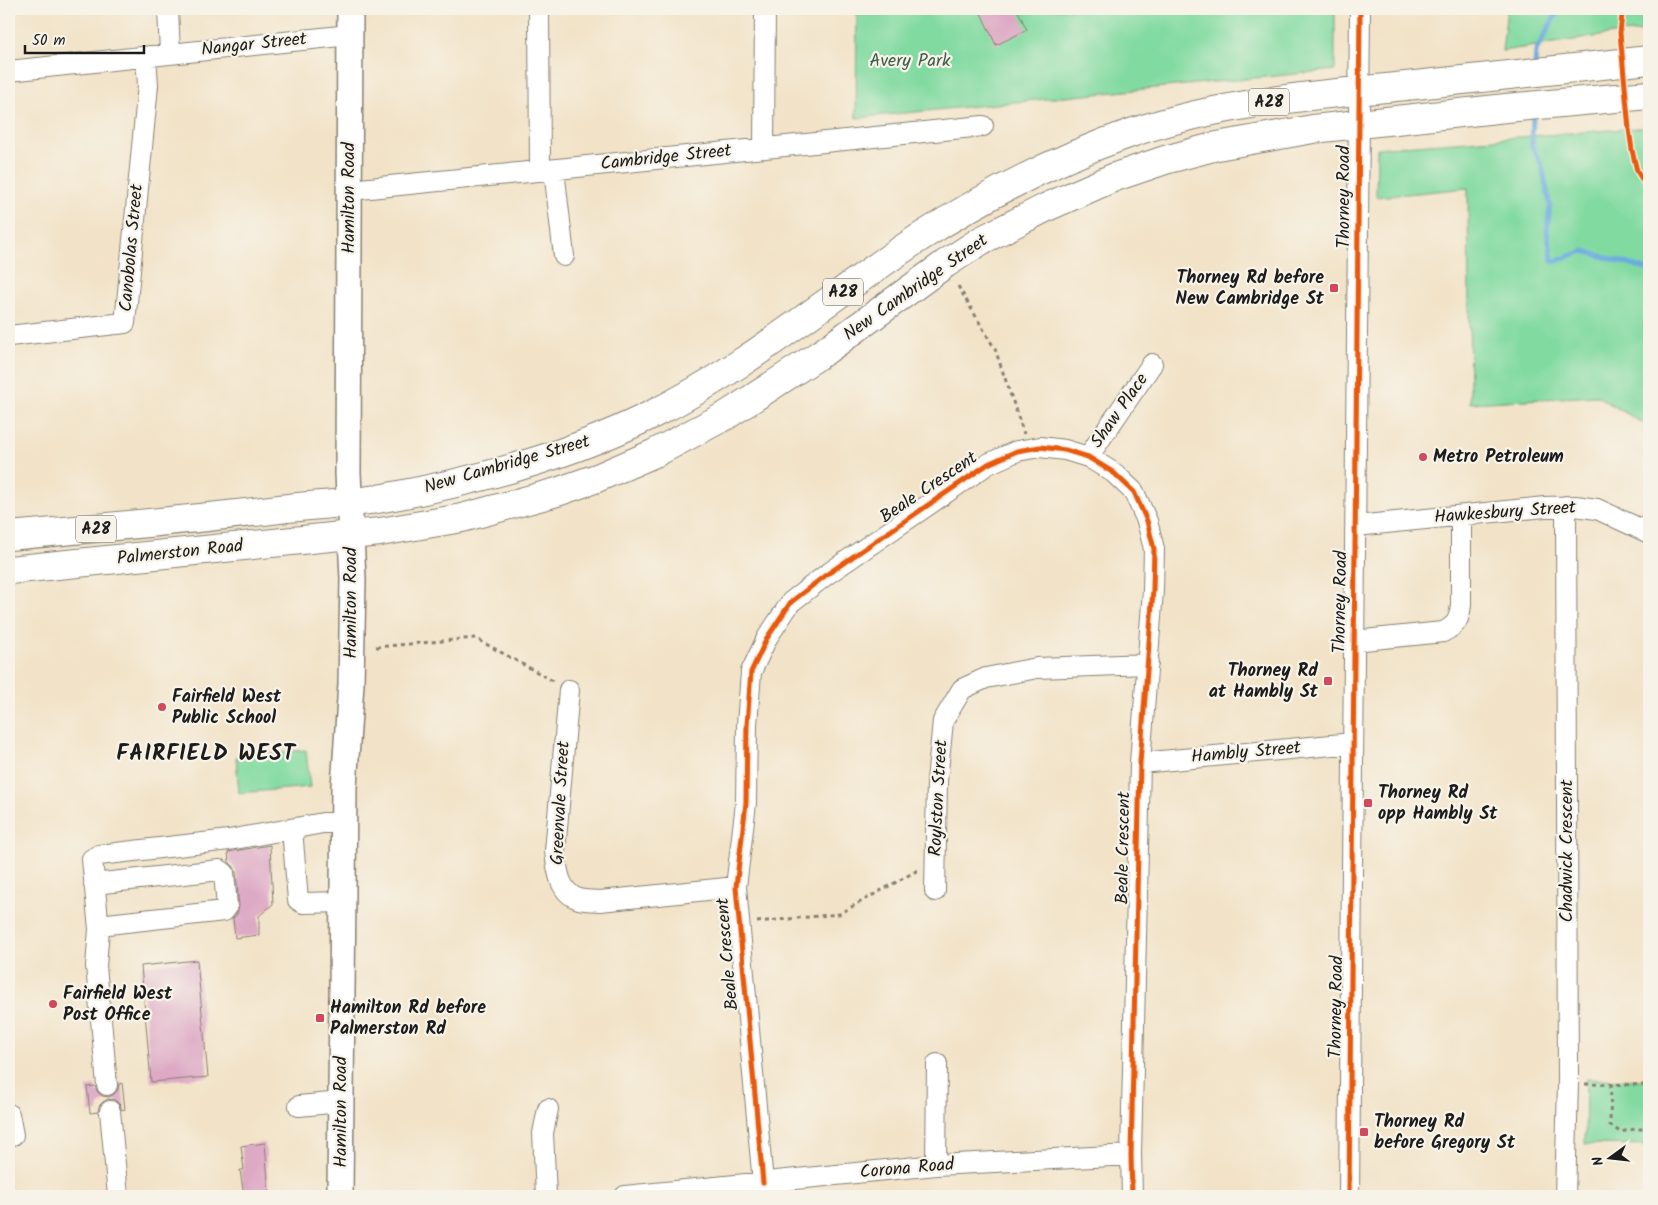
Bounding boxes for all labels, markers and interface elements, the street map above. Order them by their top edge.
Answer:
scale bar [25,22,144,54]
street label: Nangar Street [200,25,309,65]
text: 50 m [32,29,66,53]
park label: Avery Park [870,47,951,76]
road number: A28 [1249,88,1289,115]
street label: Cambridge Street [599,137,734,179]
street label: Hamilton Road [335,141,364,254]
street label: Thorney Road [1330,145,1359,248]
street label: Canobolas Street [112,182,152,313]
street label: New Cambridge Street [837,226,995,349]
place label: Thorney Rd before New Cambridge St [1176,264,1325,314]
road number: A28 [823,278,863,306]
marker: Thorney Rd before New Cambridge St [1328,282,1340,294]
street label: Shaw Place [1084,368,1156,454]
street label: New Cambridge Street [421,427,594,503]
place label: Metro Petroleum [1433,443,1564,472]
street label: Beale Crescent [874,444,985,532]
marker: Metro Petroleum [1417,451,1429,463]
street label: Hawkesbury Street [1433,494,1578,532]
road number: A28 [76,516,116,542]
street label: Palmerston Road [115,532,246,574]
street label: Hamilton Road [337,546,366,659]
street label: Thorney Road [1326,549,1356,654]
place label: Thorney Rd at Hambly St [1209,657,1319,707]
marker: Thorney Rd at Hambly St [1322,675,1334,687]
place label: Fairfield West Public School [172,683,282,733]
marker: Fairfield West Public School [156,701,168,713]
street label: Hambly Street [1190,734,1303,772]
district label: FAIRFIELD WEST [116,737,297,772]
street label: Roylston Street [921,738,957,857]
street label: Greenvale Street [543,739,579,866]
street label: Chadwick Crescent [1553,778,1582,923]
place label: Thorney Rd opp Hambly St [1378,779,1498,829]
street label: Beale Crescent [1109,790,1140,905]
marker: Thorney Rd opp Hambly St [1362,797,1374,809]
street label: Beale Crescent [709,895,747,1012]
street label: Thorney Road [1322,954,1352,1059]
place label: Fairfield West Post Office [63,980,173,1030]
place label: Hamilton Rd before Palmerston Rd [330,994,486,1044]
marker: Fairfield West Post Office [47,998,59,1010]
marker: Hamilton Rd before Palmerston Rd [314,1012,326,1024]
street label: Hamilton Road [327,1055,356,1168]
place label: Thorney Rd before Gregory St [1374,1108,1516,1158]
marker: Thorney Rd before Gregory St [1358,1126,1370,1138]
north arrow [1586,1132,1636,1182]
street label: Corona Road [859,1150,956,1188]
text: N [1587,1154,1610,1168]

